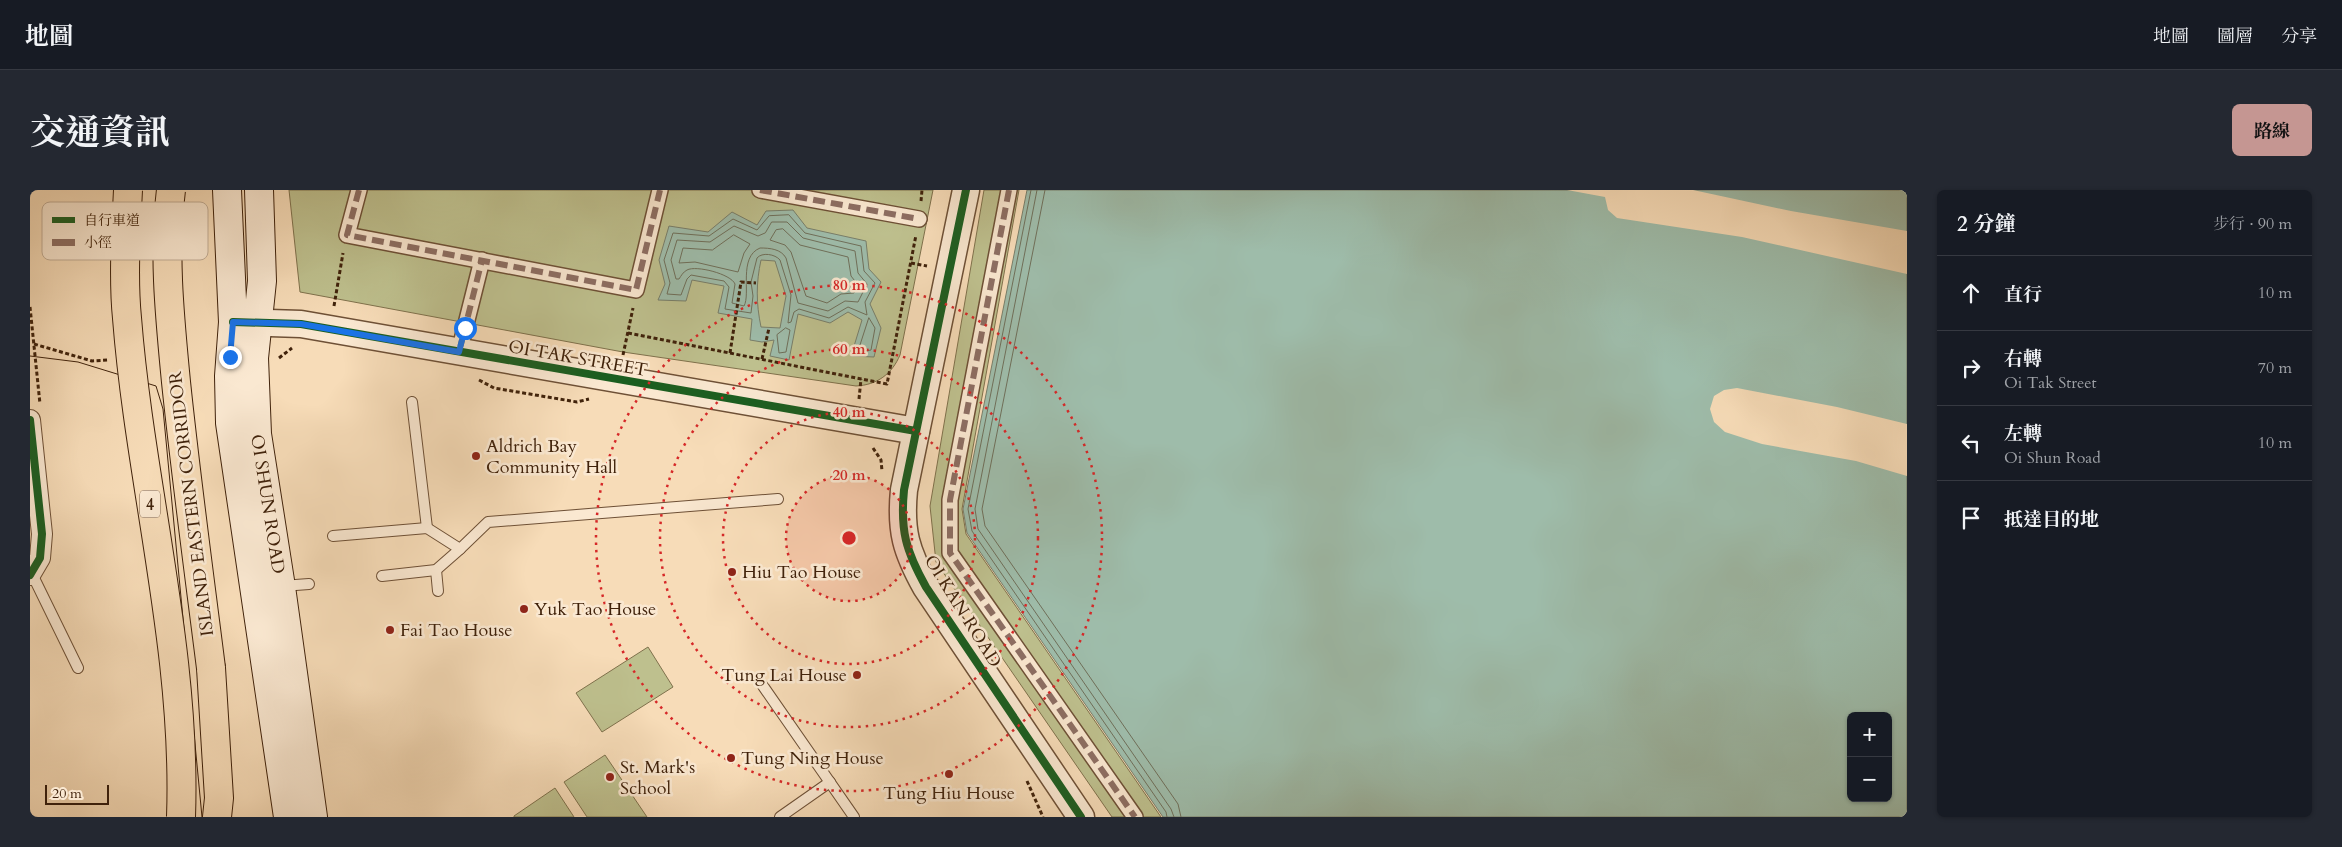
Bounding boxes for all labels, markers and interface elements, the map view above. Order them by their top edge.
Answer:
text: 地圖 [25,20,73,53]
text: 地圖 [2153,24,2189,49]
text: 圖層 [2217,24,2253,49]
text: 分享 [2281,24,2317,49]
button: 路線 [2232,104,2312,156]
text: 交通資訊 [30,109,170,157]
legend [42,202,208,260]
text: 2 分鐘 [1957,210,2015,239]
text: 自行車道 [84,211,140,230]
text: 步行 · 90 m [2213,213,2292,235]
text: 小徑 [84,233,112,252]
text: 80 m [832,275,866,295]
icon: ahead [1957,279,1985,307]
text: 直行 [2004,282,2042,308]
text: 10 m [2258,282,2292,304]
route start [454,317,477,340]
street label: OI TAK STREET [506,334,649,383]
text: 60 m [832,339,866,359]
route end [219,346,242,369]
text: 右轉 [2004,346,2042,372]
icon: right [1957,354,1985,382]
text: 70 m [2258,357,2292,379]
street label: ISLAND EASTERN CORRIDOR [163,370,220,638]
text: Oi Tak Street [2004,372,2097,394]
text: 40 m [832,402,866,422]
text: 左轉 [2004,421,2042,447]
icon: left [1957,429,1985,457]
text: 10 m [2258,432,2292,454]
street label: OI SHUN ROAD [244,433,291,576]
place label: Aldrich Bay Community Hall [486,434,618,480]
text: Oi Shun Road [2004,447,2101,469]
marker: Aldrich Bay Community Hall [470,450,482,462]
text: 20 m [832,465,866,485]
road number: 4 [140,490,160,518]
icon: arrive [1957,504,1985,532]
text: 抵達目的地 [2004,507,2099,533]
centre of rings [840,529,858,547]
street label: OI KAN ROAD [918,550,1007,672]
place label: Hiu Tao House [742,560,861,585]
marker: Hiu Tao House [726,566,738,578]
place label: Yuk Tao House [534,597,656,622]
marker: Yuk Tao House [518,603,530,615]
place label: Fai Tao House [400,618,512,643]
marker: Fai Tao House [384,624,396,636]
place label: Tung Lai House [721,663,847,688]
marker: Tung Lai House [851,669,863,681]
map controls [1847,712,1892,802]
button: + [1847,712,1892,757]
place label: Tung Ning House [741,746,884,771]
marker: Tung Ning House [725,752,737,764]
place label: St. Mark's School [620,755,695,801]
button: − [1847,757,1892,802]
marker: Tung Hiu House [943,768,955,780]
marker: St. Mark's School [604,771,616,783]
place label: Tung Hiu House [883,781,1015,806]
scale bar [45,782,109,805]
text: 20 m [52,784,82,803]

